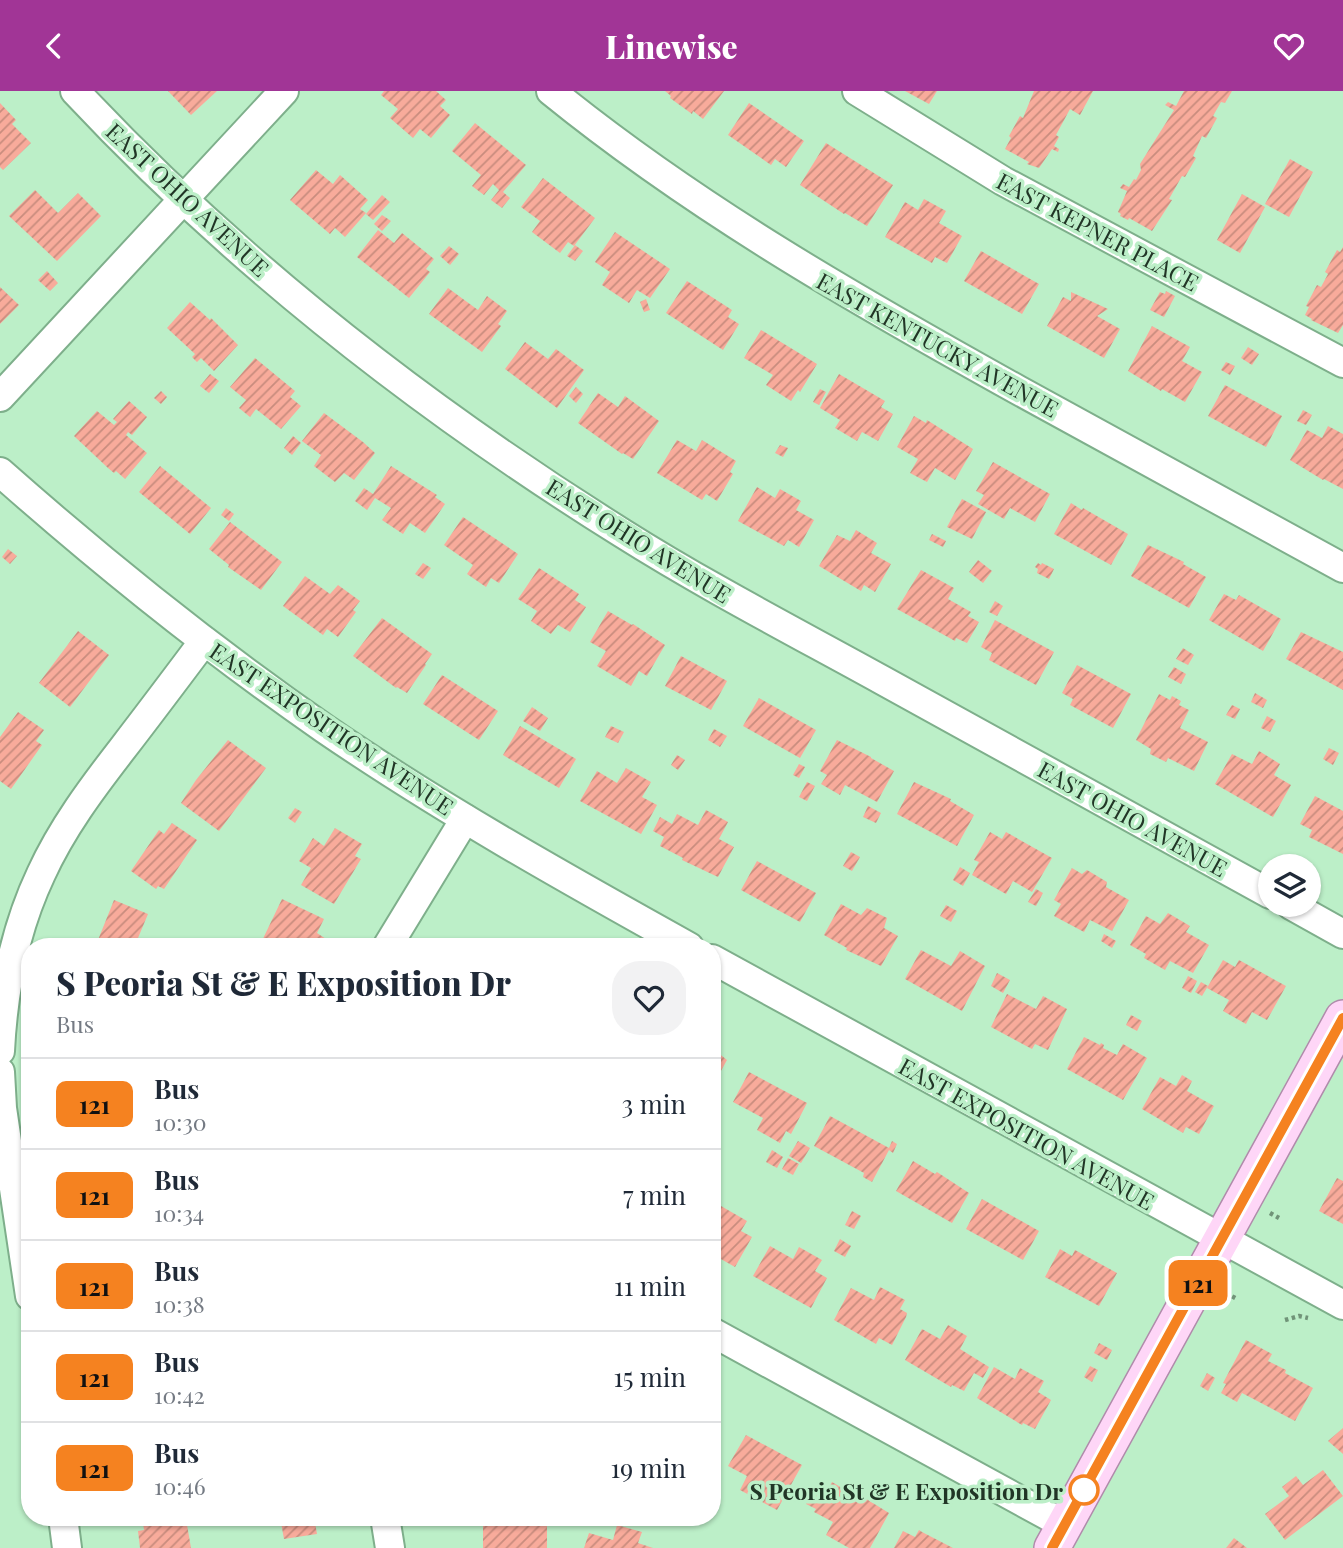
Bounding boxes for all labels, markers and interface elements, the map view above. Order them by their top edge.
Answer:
text: Linewise [605,24,738,67]
icon: back [35,27,73,65]
icon: heart [1270,27,1308,65]
street label: EAST OHIO AVENUE [100,115,276,283]
street label: EAST KEPNER PLACE [992,165,1204,297]
street label: EAST KENTUCKY AVENUE [812,265,1064,423]
street label: EAST OHIO AVENUE [541,471,737,609]
street label: EAST EXPOSITION AVENUE [204,635,460,821]
street label: EAST OHIO AVENUE [1033,753,1233,883]
map controls [1258,854,1321,917]
button: layers [1258,854,1321,917]
text: S Peoria St & E Exposition Dr [56,960,511,1004]
button: heart [612,961,686,1035]
text: Bus [56,1008,94,1039]
street label: EAST EXPOSITION AVENUE [894,1050,1160,1216]
text: Bus [154,1071,199,1106]
text: 3 min [622,1086,686,1121]
text: 121 [79,1088,110,1120]
text: 10:30 [154,1106,207,1137]
text: Bus [154,1162,199,1197]
text: 7 min [623,1177,686,1212]
text: 121 [79,1179,110,1211]
text: 10:34 [154,1197,204,1228]
text: Bus [154,1253,199,1288]
line badge: 121 [1158,1260,1238,1306]
text: 121 [1183,1267,1213,1299]
text: 11 min [614,1268,686,1303]
text: 121 [79,1270,110,1302]
text: 10:38 [154,1288,205,1319]
text: Bus [154,1344,199,1379]
text: 15 min [614,1359,686,1394]
text: 121 [79,1361,110,1393]
text: 10:42 [154,1379,205,1410]
text: Bus [154,1435,199,1470]
text: 19 min [610,1450,686,1485]
text: 121 [79,1452,110,1484]
text: 10:46 [154,1470,206,1501]
place label: S Peoria St & E Exposition Dr [749,1475,1063,1506]
marker: S Peoria St & E Exposition Dr [1069,1475,1099,1505]

